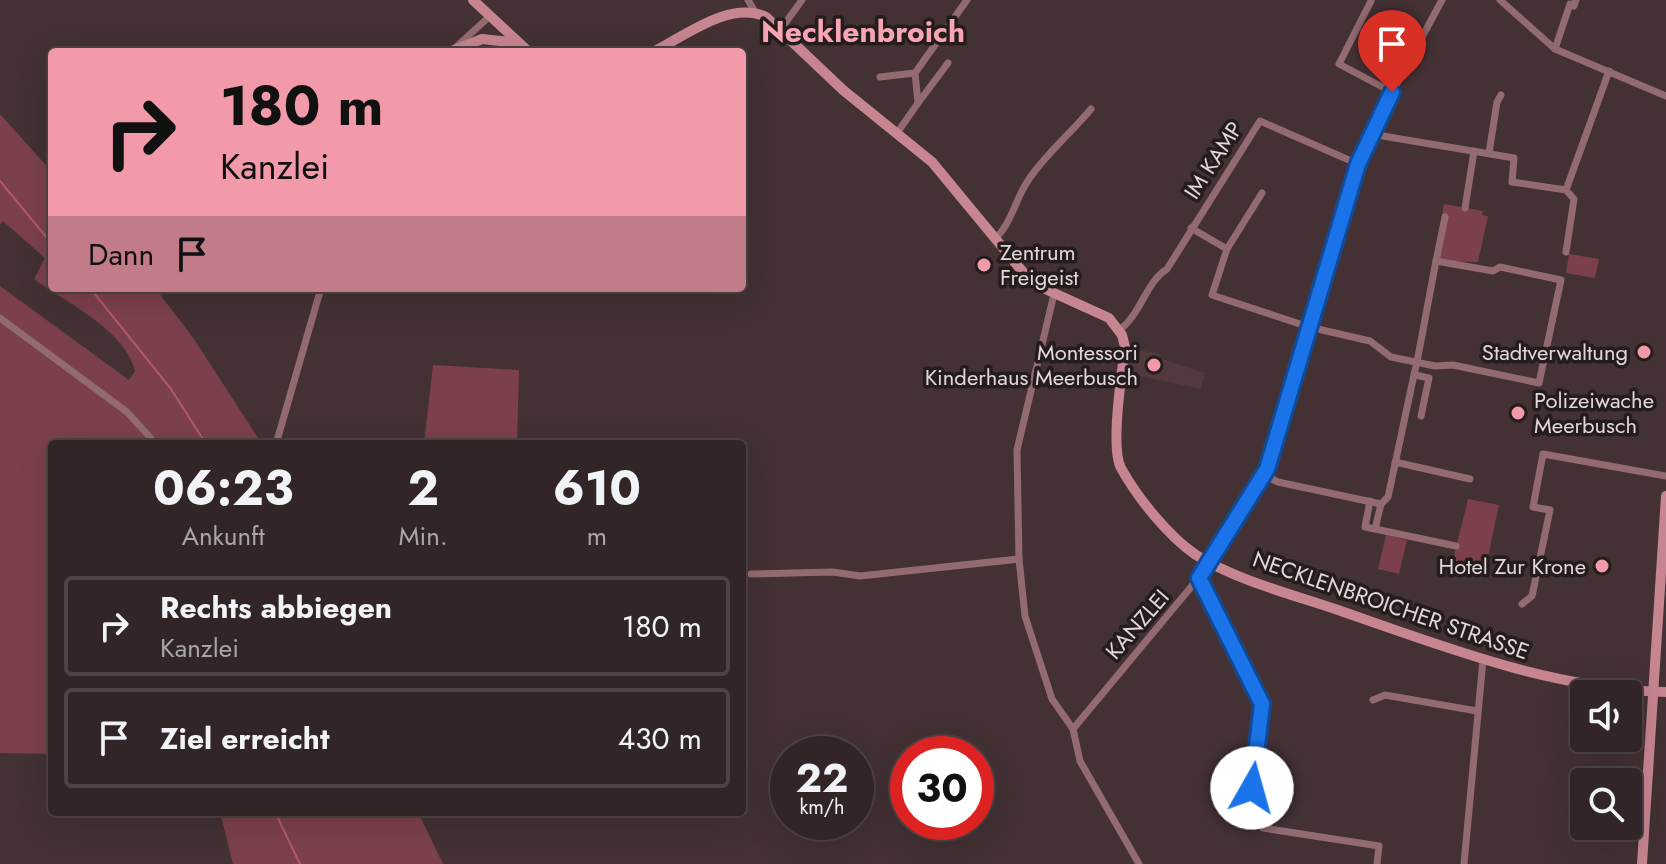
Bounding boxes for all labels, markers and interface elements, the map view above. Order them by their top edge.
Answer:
district label: Necklenbroich [761,10,965,53]
pin [1358,10,1426,92]
icon: arrive [1370,22,1414,66]
text: 180 m [220,65,383,146]
icon: right [88,80,192,184]
street label: IM KAMP [1176,115,1250,205]
text: Kanzlei [220,140,329,192]
icon: arrive [170,232,214,276]
text: Dann [88,233,154,276]
place label: Zentrum Freigeist [1000,236,1079,293]
marker: Zentrum Freigeist [975,256,993,274]
place label: Montessori Kinderhaus Meerbusch [925,336,1138,393]
place label: Stadtverwaltung [1482,336,1628,368]
marker: Stadtverwaltung [1635,343,1653,361]
marker: Montessori Kinderhaus Meerbusch [1145,356,1163,374]
place label: Polizeiwache Meerbusch [1534,384,1654,441]
marker: Polizeiwache Meerbusch [1509,404,1527,422]
text: 06:23 [153,454,294,523]
text: 2 [407,454,439,523]
text: 610 [553,454,641,523]
text: Ankunft [182,517,265,555]
text: Min. [399,517,448,555]
text: m [587,517,607,555]
street label: NECKLENBROICHER STRASSE [1249,543,1533,667]
place label: Hotel Zur Krone [1438,550,1586,582]
marker: Hotel Zur Krone [1593,557,1611,575]
street label: KANZLEI [1098,582,1176,666]
text: Rechts abbiegen [160,586,392,629]
icon: right [92,604,136,648]
text: 180 m [622,605,702,648]
text: Kanzlei [160,629,239,667]
map controls [1570,680,1642,840]
button: sound [1570,680,1642,752]
icon: arrive [92,716,136,760]
text: Ziel erreicht [160,717,329,760]
text: 430 m [618,717,702,760]
speed limit sign: 30 [890,736,994,840]
position arrow [1210,746,1294,830]
text: 22 [796,749,848,807]
button: search [1570,768,1642,840]
text: km/h [799,793,845,822]

